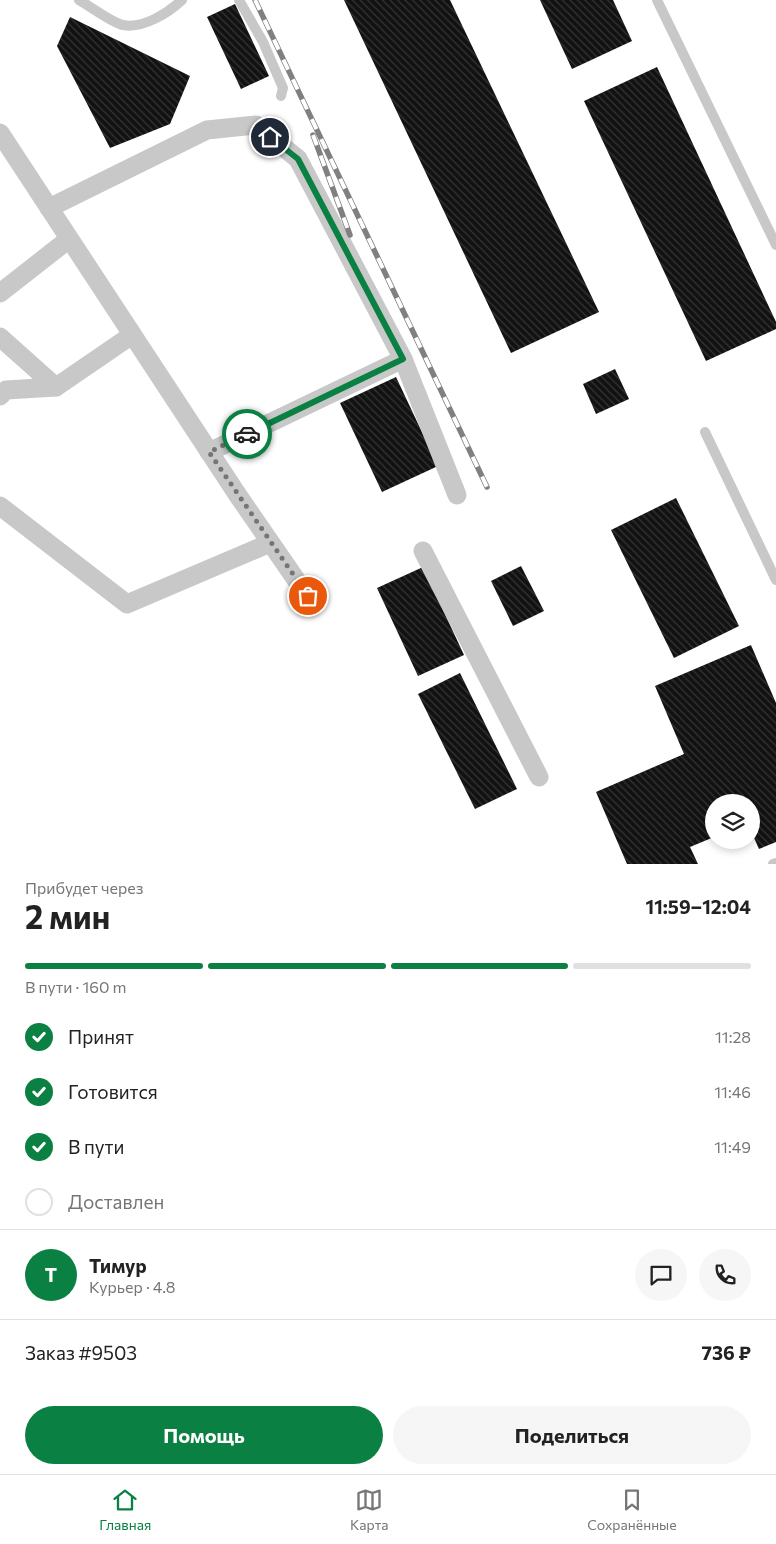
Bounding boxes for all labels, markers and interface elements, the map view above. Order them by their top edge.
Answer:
pin [249,116,291,158]
icon: home [256,123,284,151]
courier [222,409,272,459]
icon: car [233,420,261,448]
pin [287,575,329,617]
icon: bag [294,582,322,610]
map controls [705,794,760,849]
button: layers [705,794,760,849]
text: Прибудет через [25,878,144,897]
text: 11:59–12:04 [646,895,751,918]
text: 2 мин [25,896,110,936]
text: В пути · 160 m [25,977,126,996]
icon: check [25,1023,53,1051]
text: Принят [68,1025,134,1048]
text: 11:28 [715,1027,751,1046]
icon: check [25,1078,53,1106]
text: Готовится [68,1080,158,1103]
text: 11:46 [714,1082,751,1101]
icon: check [25,1133,53,1161]
text: В пути [68,1135,124,1158]
text: 11:49 [714,1137,751,1156]
text: Доставлен [68,1190,164,1213]
button: chat [635,1249,687,1301]
button: phone [699,1249,751,1301]
text: Тимур [89,1254,147,1277]
text: Т [45,1263,57,1286]
text: Курьер · 4.8 [89,1277,175,1296]
text: Заказ #9503 [25,1341,137,1364]
text: 736 ₽ [702,1341,751,1364]
button: Помощь [25,1406,383,1464]
button: Поделиться [393,1406,751,1464]
tab: Главная [99,1486,151,1533]
tab: Карта [350,1486,389,1533]
tab: Сохранённые [587,1486,677,1533]

